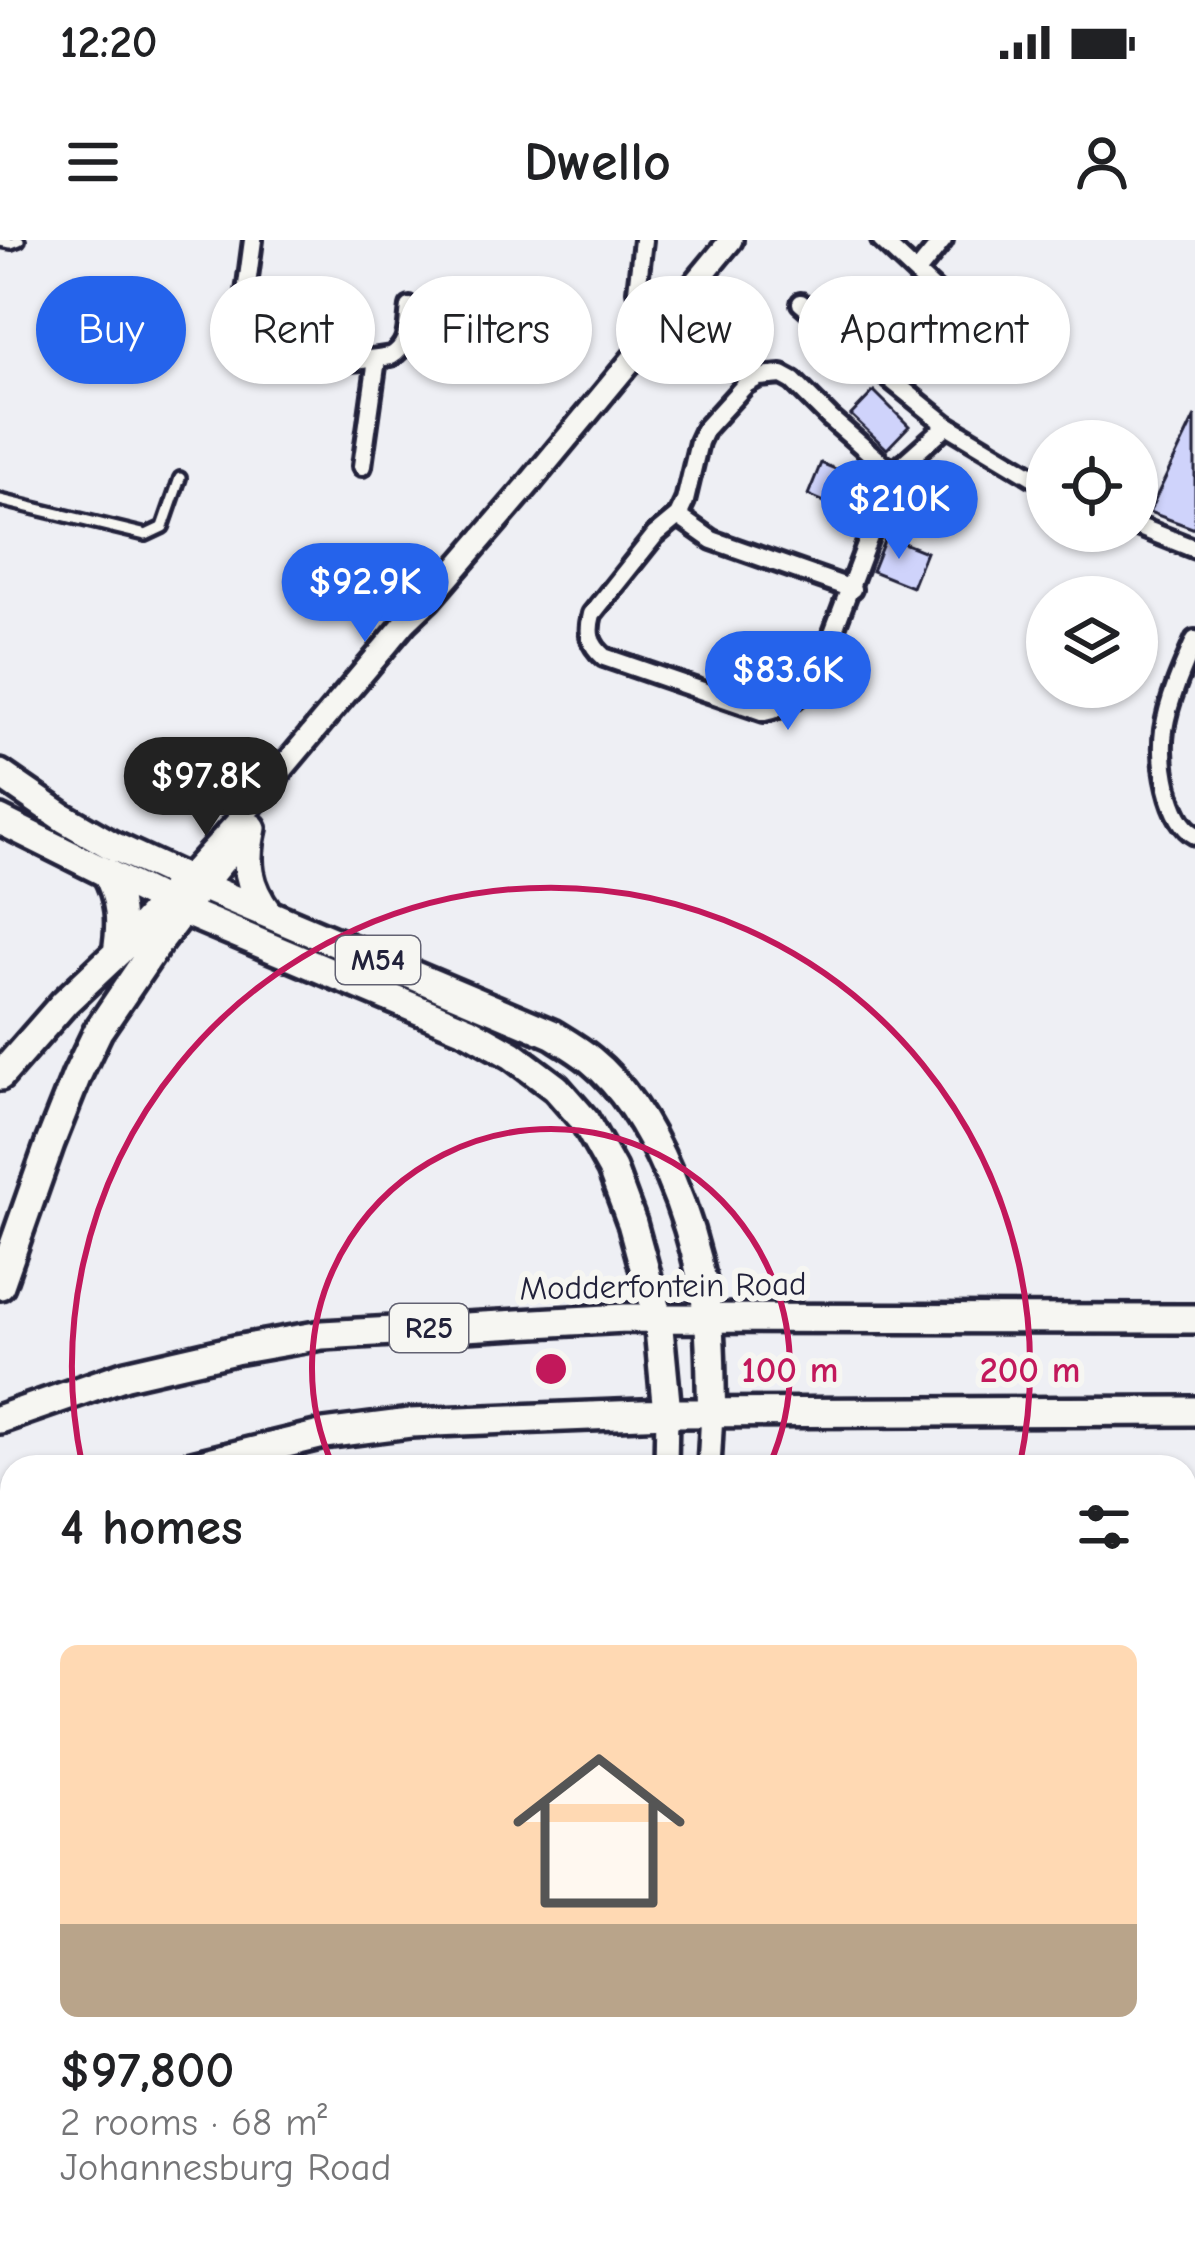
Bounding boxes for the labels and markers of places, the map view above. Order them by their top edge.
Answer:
pin: $210K [815,460,983,562]
pin: $92.9K [267,543,463,645]
pin: $83.6K [690,631,886,733]
pin: $97.8K [108,737,304,839]
centre of rings [530,1348,572,1390]

